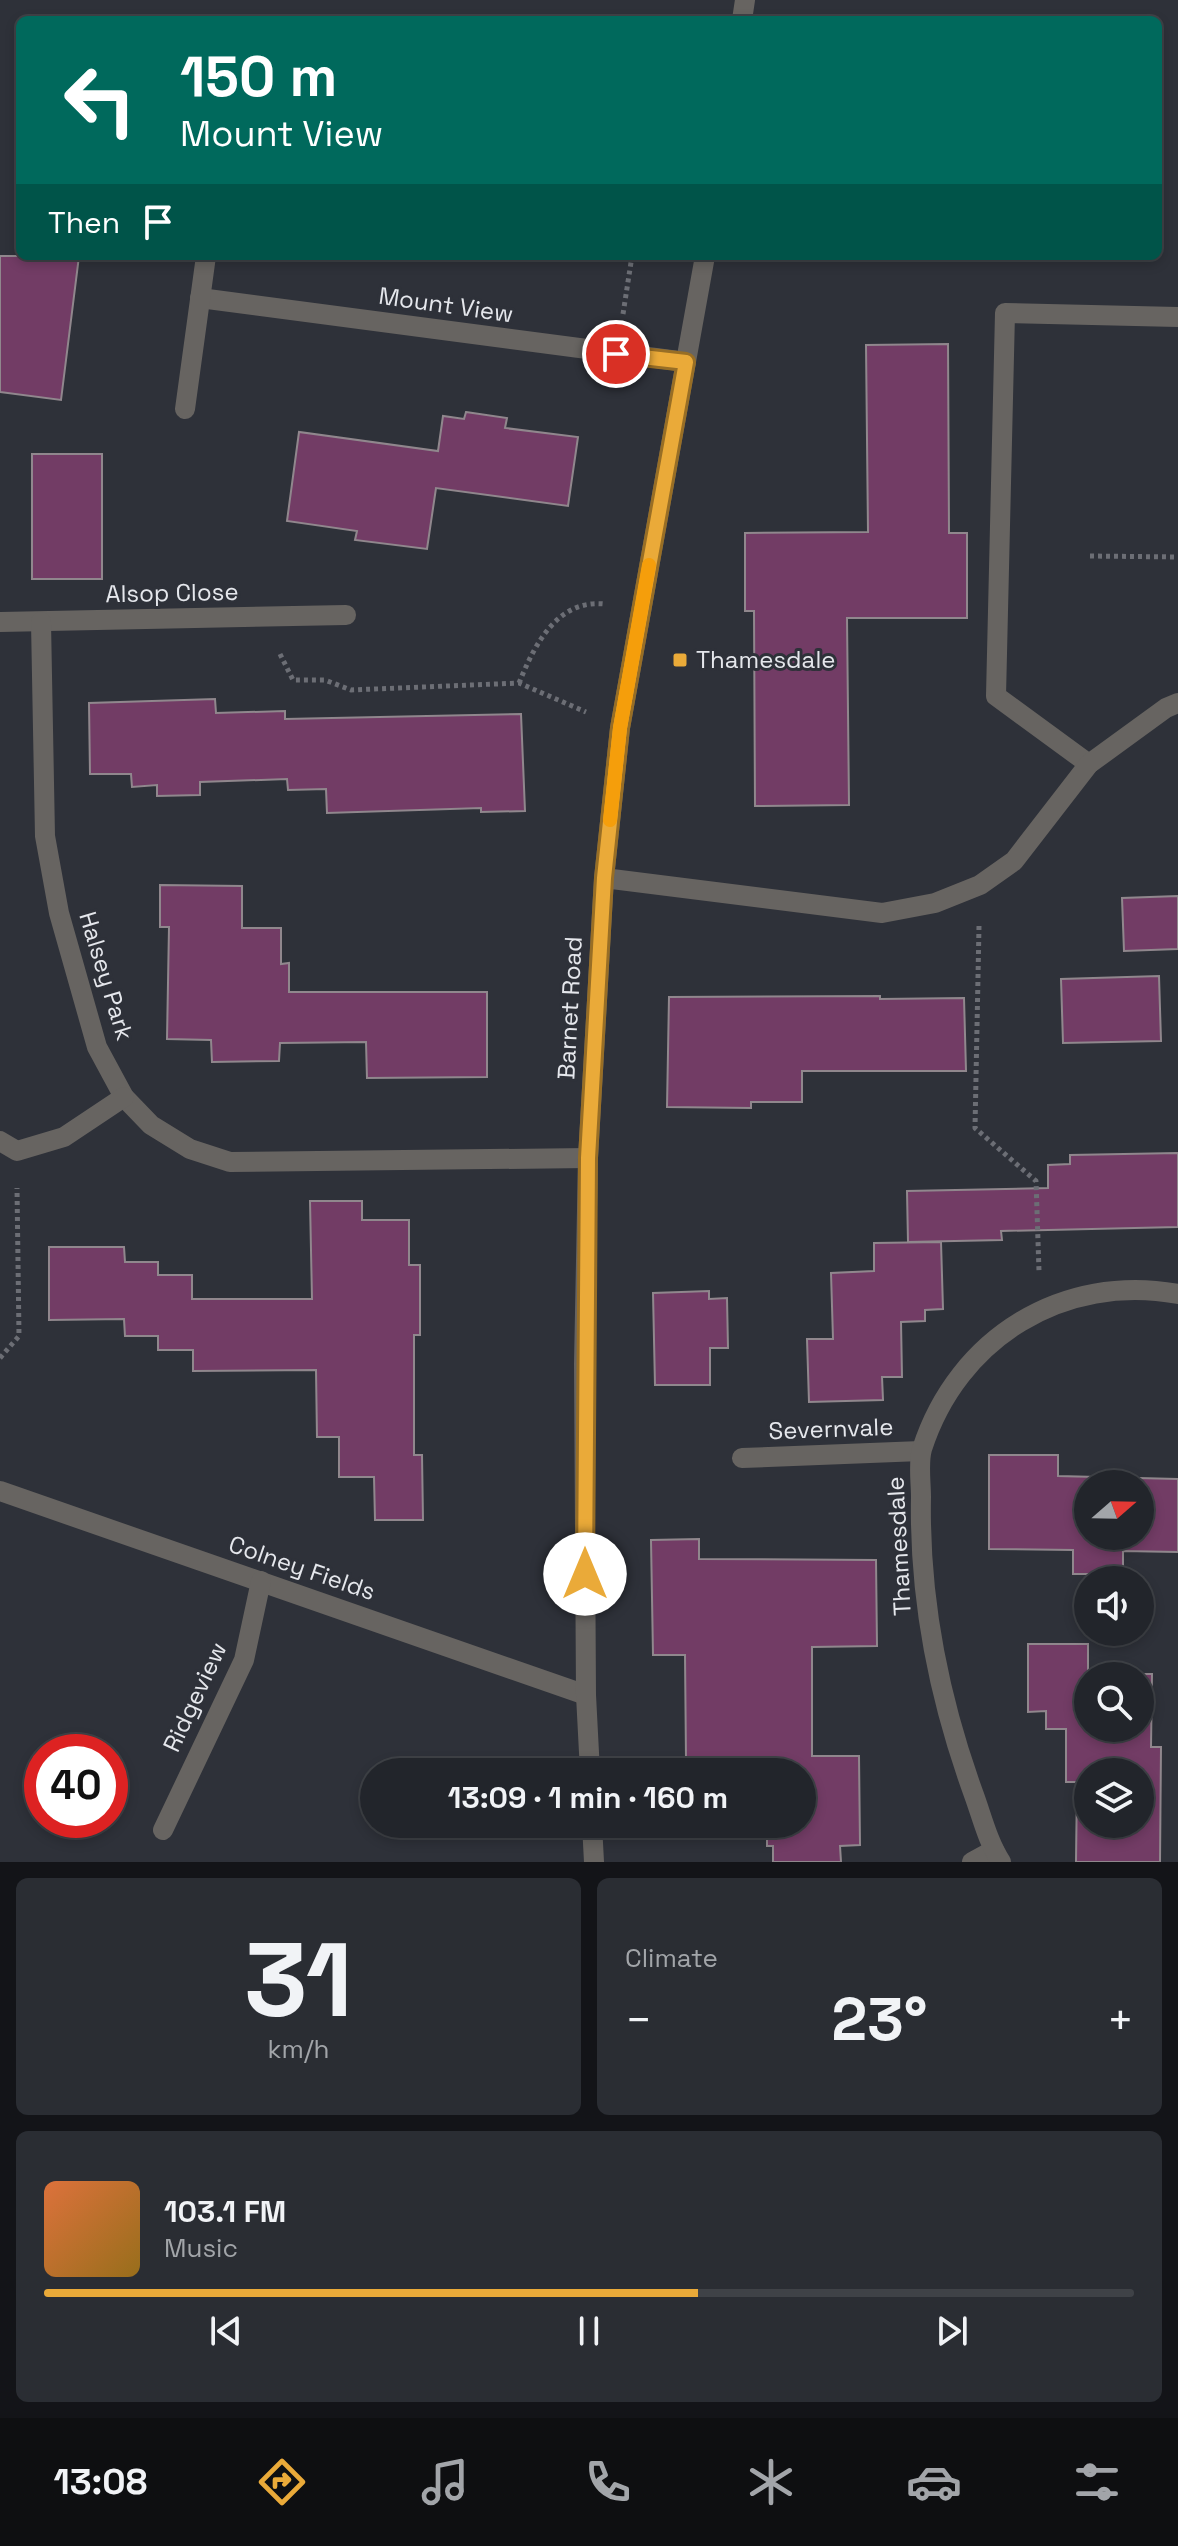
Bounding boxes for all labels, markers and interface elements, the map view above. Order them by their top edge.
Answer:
text: 150 m [180,41,337,112]
icon: left [48,48,152,152]
text: Mount View [180,111,383,157]
icon: arrive [136,200,180,244]
text: Then [48,203,120,242]
street label: Mount View [377,280,515,329]
pin [582,320,650,388]
icon: arrive [594,332,638,376]
street label: Alsop Close [105,576,239,609]
place label: Thamesdale [696,644,835,675]
marker: Thamesdale [671,651,689,669]
street label: Halsey Park [72,908,141,1044]
street label: Barnet Road [550,936,589,1080]
street label: Severnvale [768,1411,894,1446]
north arrow [1074,1470,1154,1550]
map controls [1074,1470,1154,1838]
street label: Thamesdale [879,1476,918,1616]
street label: Colney Fields [225,1528,380,1607]
position arrow [543,1532,627,1616]
button: sound [1074,1566,1154,1646]
street label: Ridgeview [156,1637,233,1757]
button: search [1074,1662,1154,1742]
speed limit sign: 40 [24,1734,128,1838]
button: layers [1074,1758,1154,1838]
text: 13:09 · 1 min · 160 m [448,1778,728,1817]
text: 31 [244,1914,353,2046]
text: Climate [625,1941,718,1975]
text: 23° [832,1981,927,2058]
text: − [625,1992,652,2048]
text: + [1107,1992,1134,2048]
text: km/h [268,2032,329,2066]
text: 103.1 FM [164,2192,286,2231]
text: Music [164,2231,238,2265]
icon: previous [204,2309,248,2353]
icon: pause [567,2309,611,2353]
icon: next [930,2309,974,2353]
icon: directions [254,2454,310,2510]
icon: music [417,2454,473,2510]
icon: phone [580,2454,636,2510]
icon: climate [743,2454,799,2510]
icon: car [906,2454,962,2510]
icon: filters [1069,2454,1125,2510]
text: 13:08 [53,2459,147,2505]

